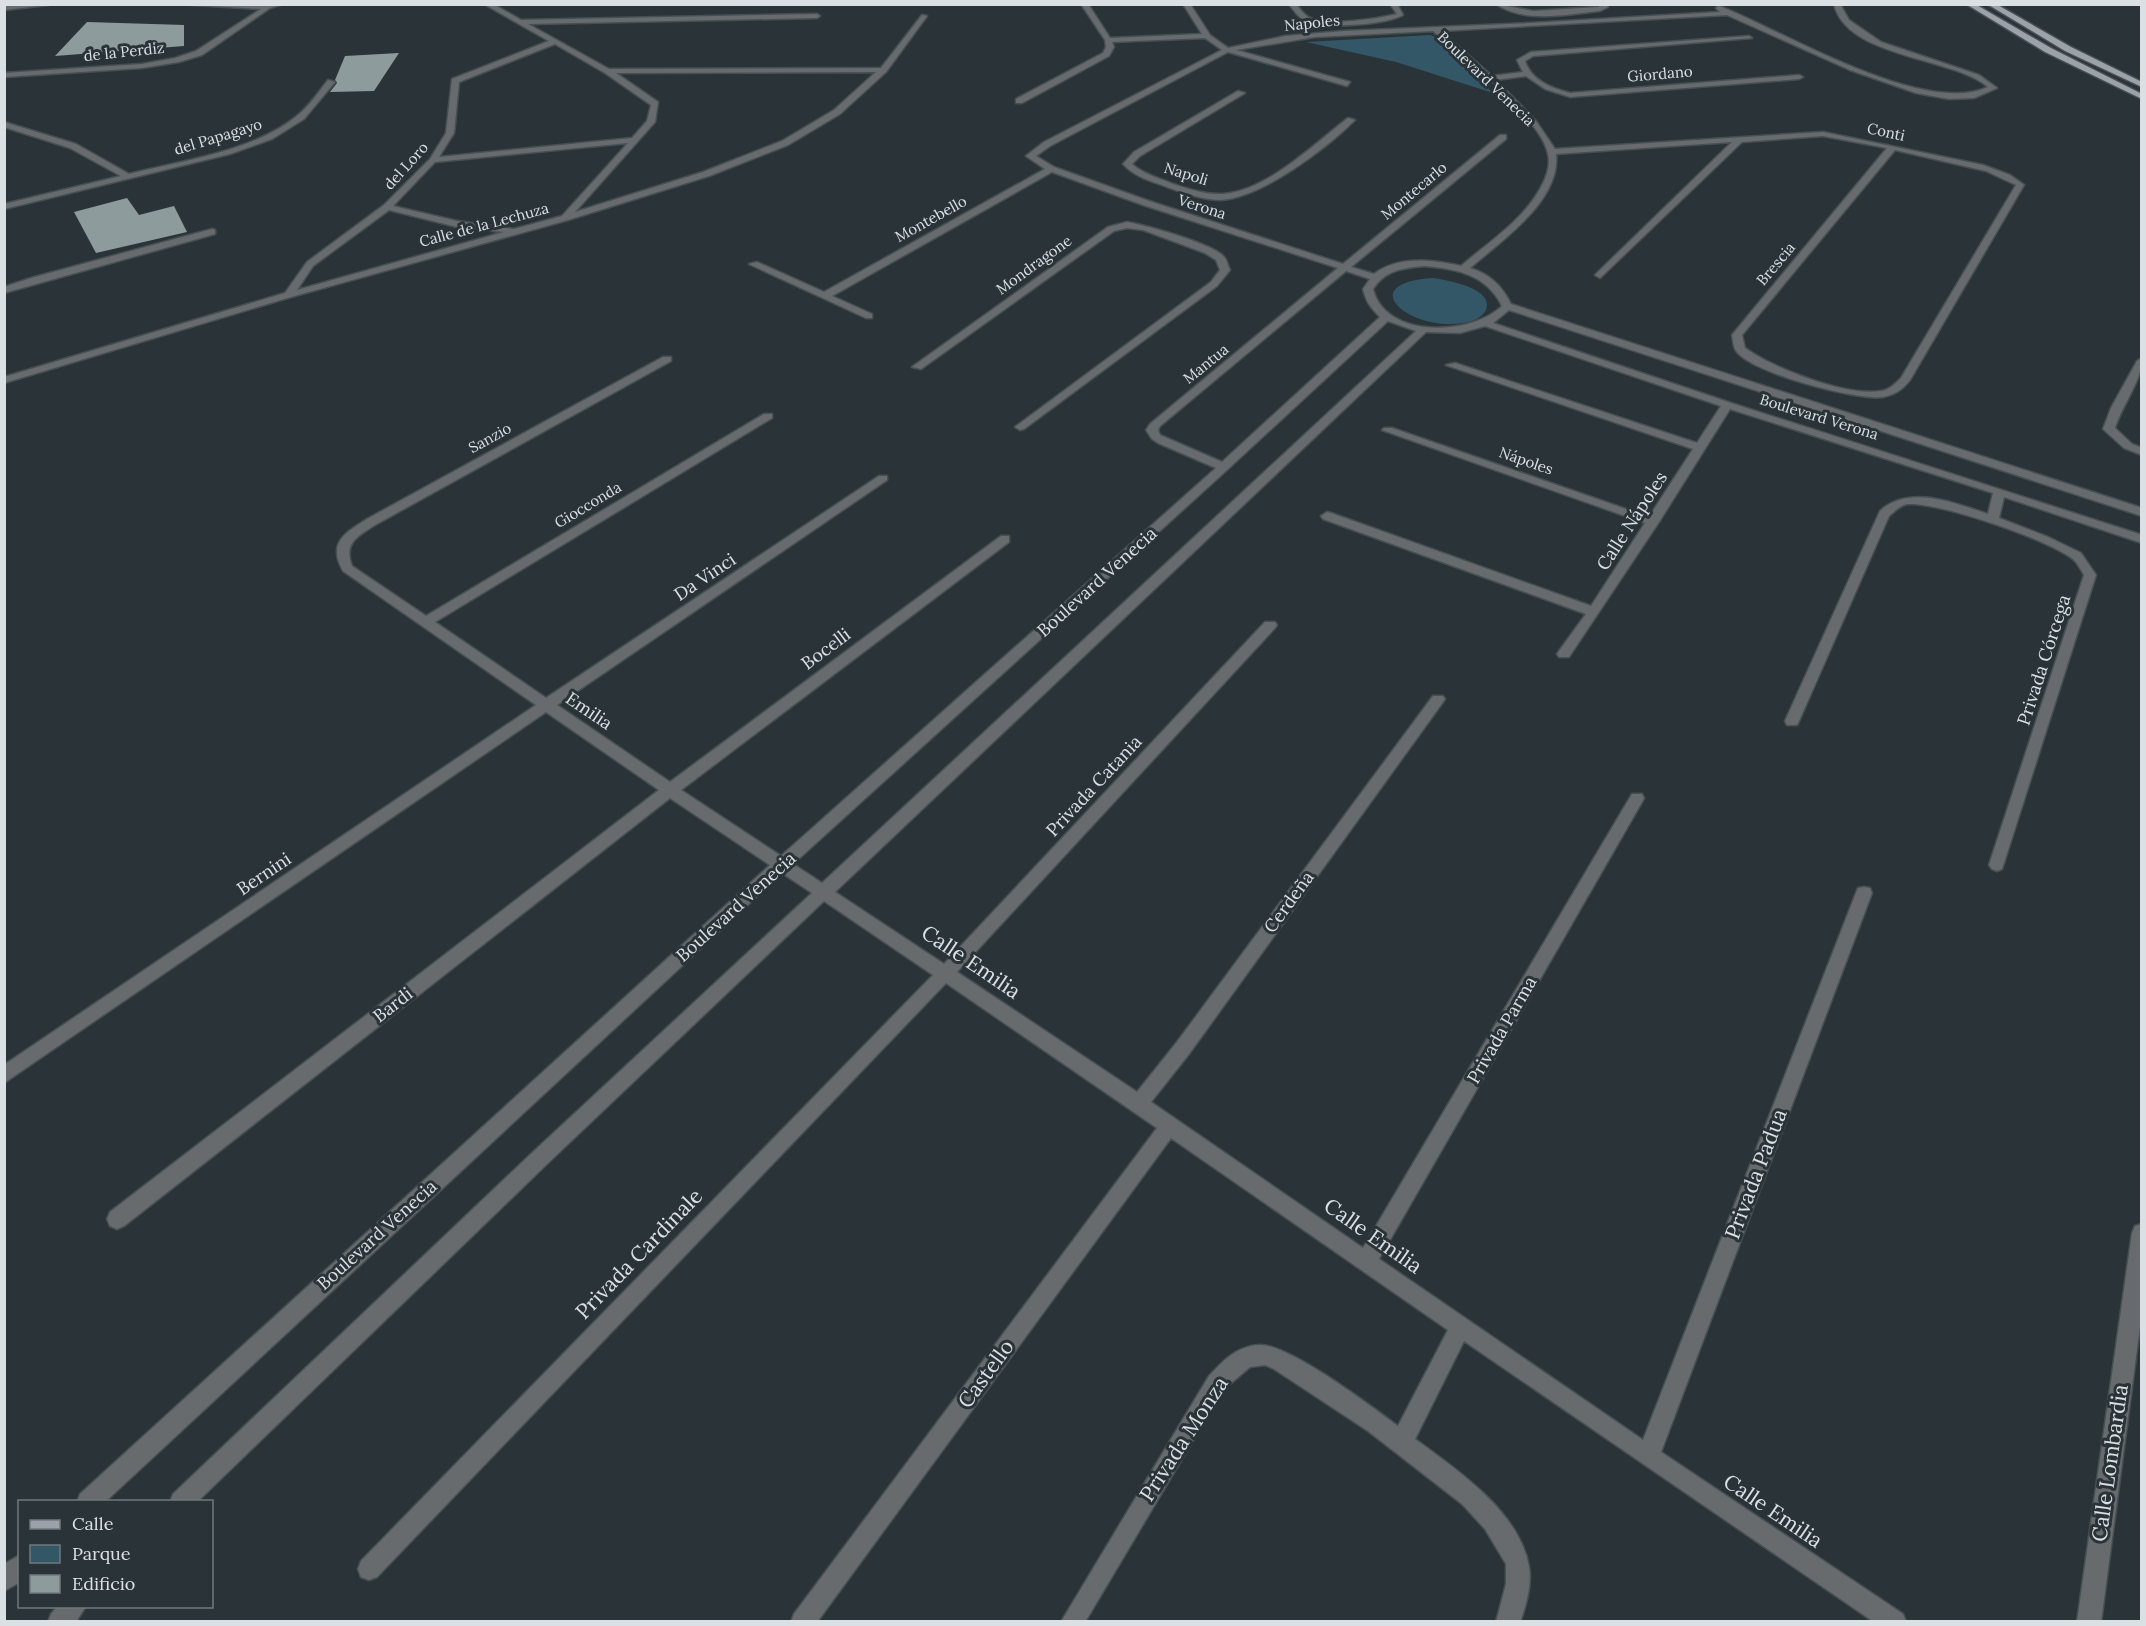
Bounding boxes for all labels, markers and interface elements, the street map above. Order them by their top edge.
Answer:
street label: Napoles [1283,10,1341,35]
street label: Boulevard Venecia [1434,27,1539,130]
street label: de la Perdiz [83,38,165,65]
street label: Giordano [1627,61,1694,86]
street label: del Papagayo [172,114,264,159]
street label: Conti [1865,118,1907,145]
street label: del Loro [379,138,432,193]
street label: Montecarlo [1377,157,1451,224]
street label: Napoli [1162,158,1211,189]
street label: Verona [1175,190,1229,223]
street label: Montebello [892,191,970,246]
street label: Calle de la Lechuza [417,198,551,251]
street label: Mondragone [992,231,1075,298]
street label: Brescia [1752,238,1799,289]
street label: Mantua [1179,339,1232,388]
street label: Boulevard Verona [1758,389,1881,444]
street label: Sanzio [465,418,515,457]
street label: Nápoles [1497,442,1556,479]
street label: Calle Nápoles [1591,467,1672,575]
street label: Giocconda [551,477,625,532]
street label: Boulevard Venecia [1032,522,1161,642]
street label: Da Vinci [670,548,740,606]
street label: Privada Córcega [2012,592,2075,728]
street label: Bocelli [796,623,855,675]
street label: Emilia [561,687,617,735]
street label: Privada Catania [1041,730,1146,841]
street label: Bernini [232,847,295,900]
street label: Boulevard Venecia [671,847,800,967]
street label: Cerdeña [1258,866,1319,937]
street label: Calle Emilia [916,919,1026,1005]
street label: Privada Parma [1462,972,1542,1087]
street label: Bardi [368,982,417,1027]
street label: Privada Padua [1718,1105,1793,1243]
street label: Boulevard Venecia [312,1175,441,1295]
street label: Privada Cardinale [569,1183,708,1325]
street label: Calle Emilia [1319,1192,1428,1279]
street label: Castello [952,1334,1020,1413]
street label: Privada Monza [1133,1371,1234,1506]
street label: Calle Lombardia [2085,1382,2134,1543]
street label: Calle Emilia [1718,1468,1828,1554]
legend [18,1500,213,1608]
text: Calle [72,1512,114,1535]
text: Parque [72,1542,131,1565]
text: Edificio [72,1572,135,1595]

